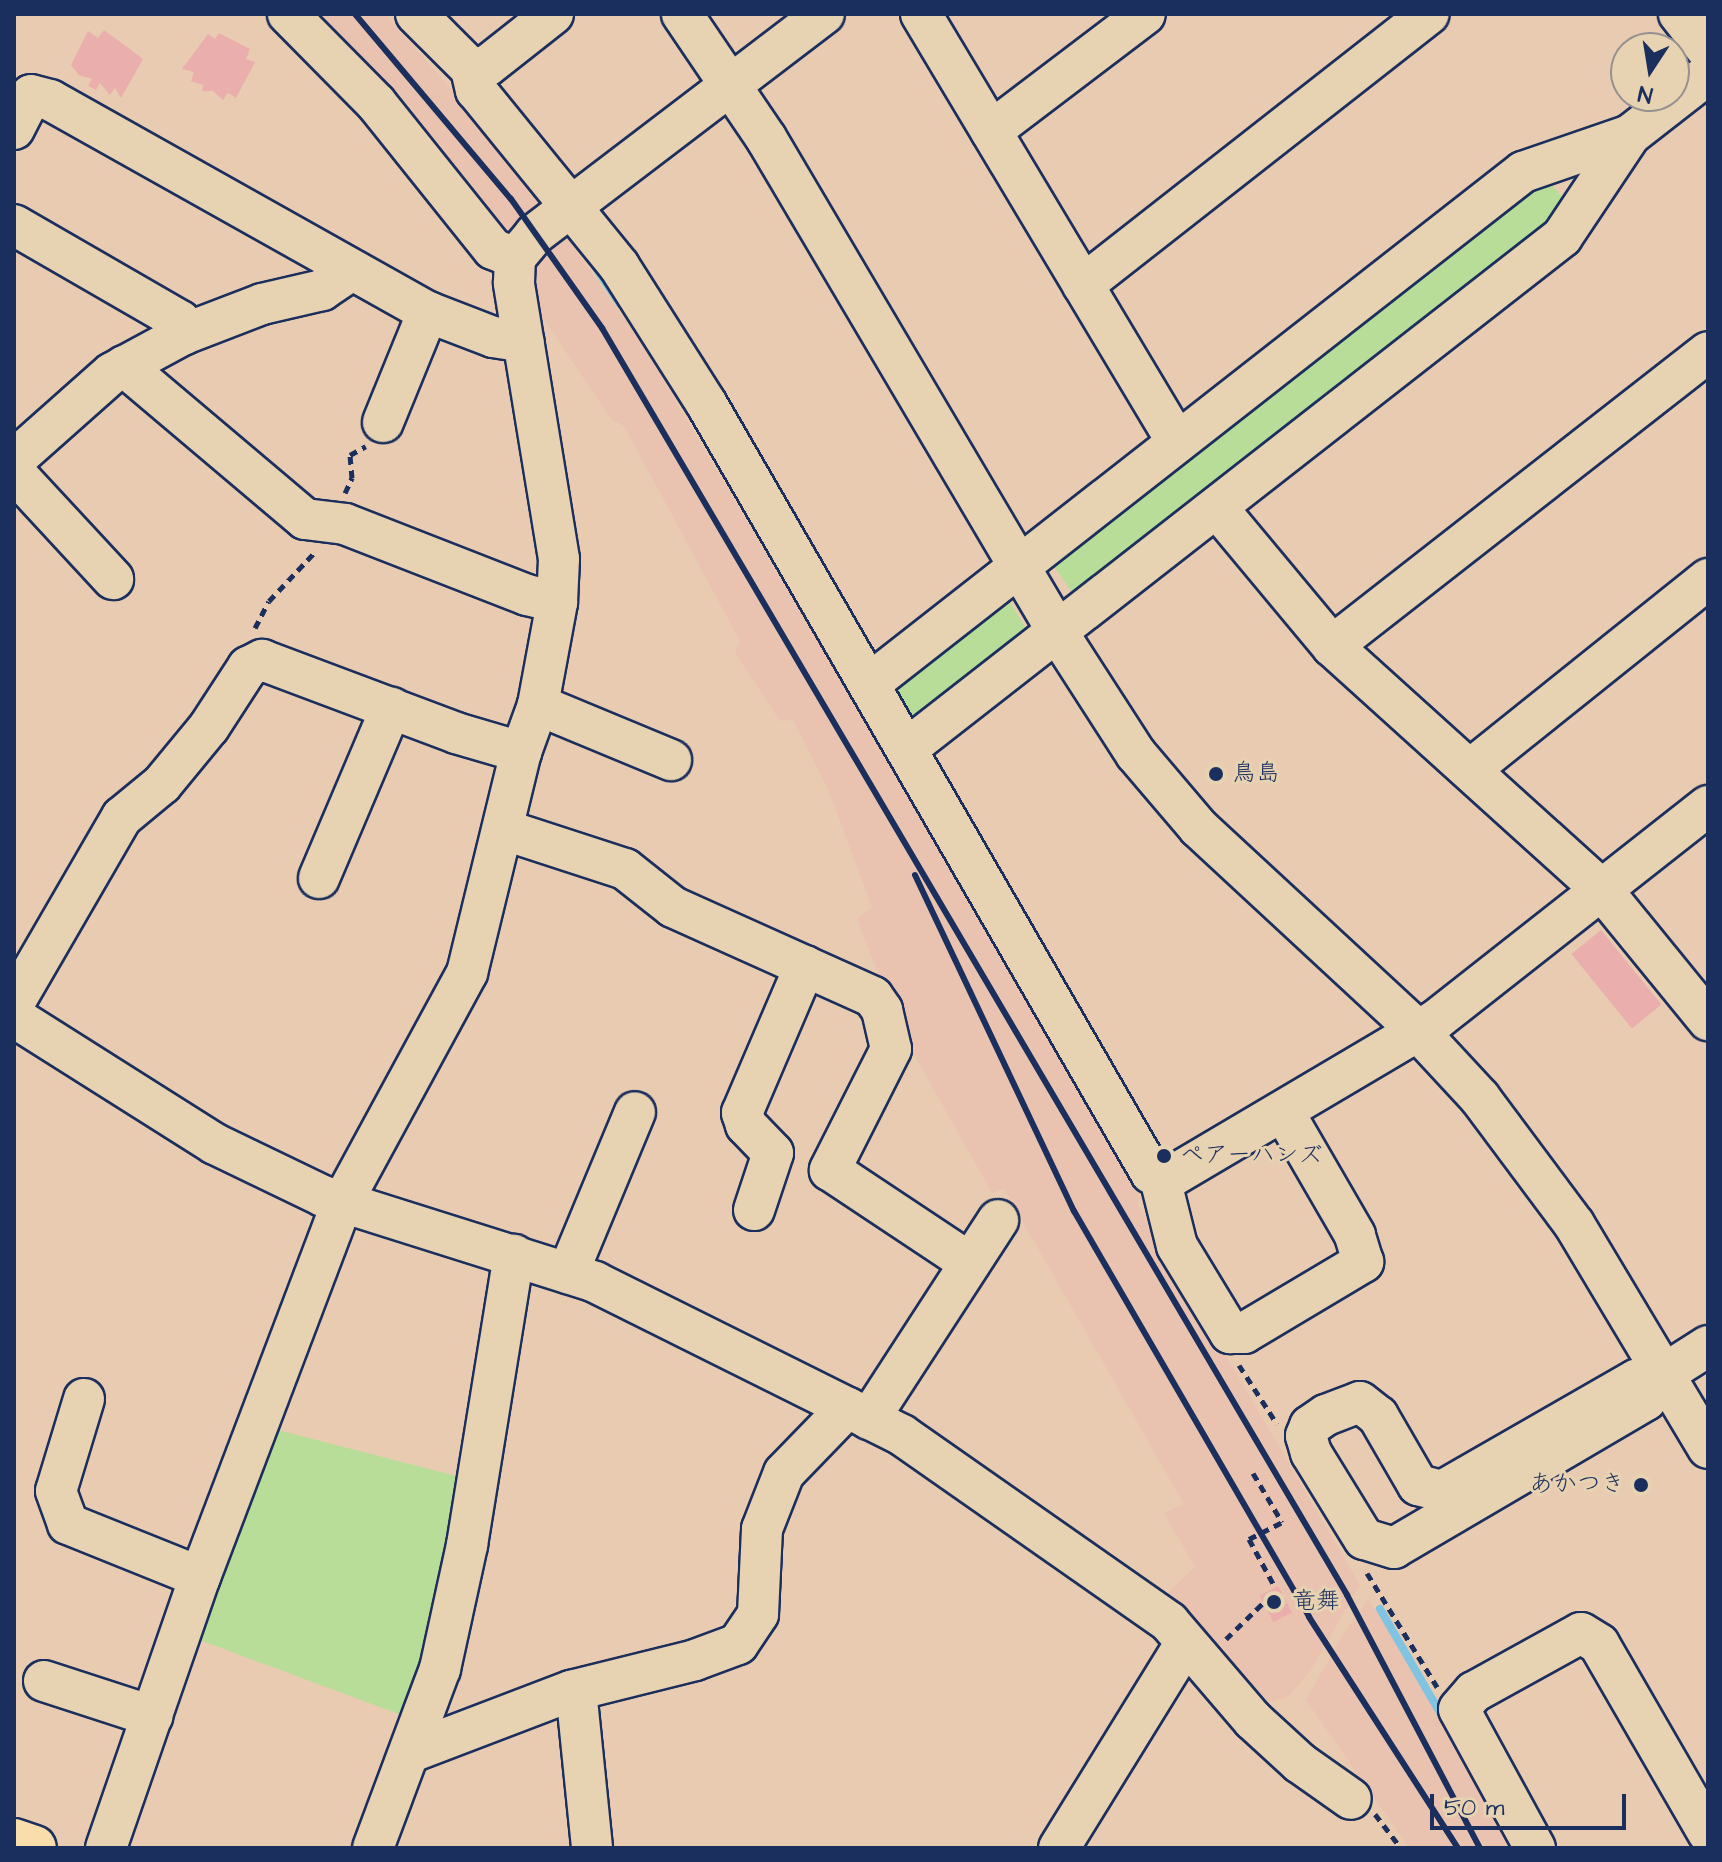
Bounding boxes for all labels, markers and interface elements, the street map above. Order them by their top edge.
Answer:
north arrow [1610,32,1690,112]
text: N [1635,77,1655,111]
place label: 鳥島 [1232,760,1280,788]
marker: 鳥島 [1207,765,1225,783]
place label: ペアーハンズ [1180,1142,1323,1170]
marker: ペアーハンズ [1155,1147,1173,1165]
place label: あかつき [1529,1471,1625,1499]
marker: あかつき [1632,1476,1650,1494]
place label: 竜舞 [1292,1588,1340,1616]
marker: 竜舞 [1263,1591,1285,1613]
scale bar [1434,1778,1630,1828]
text: 50 m [1444,1791,1504,1825]

